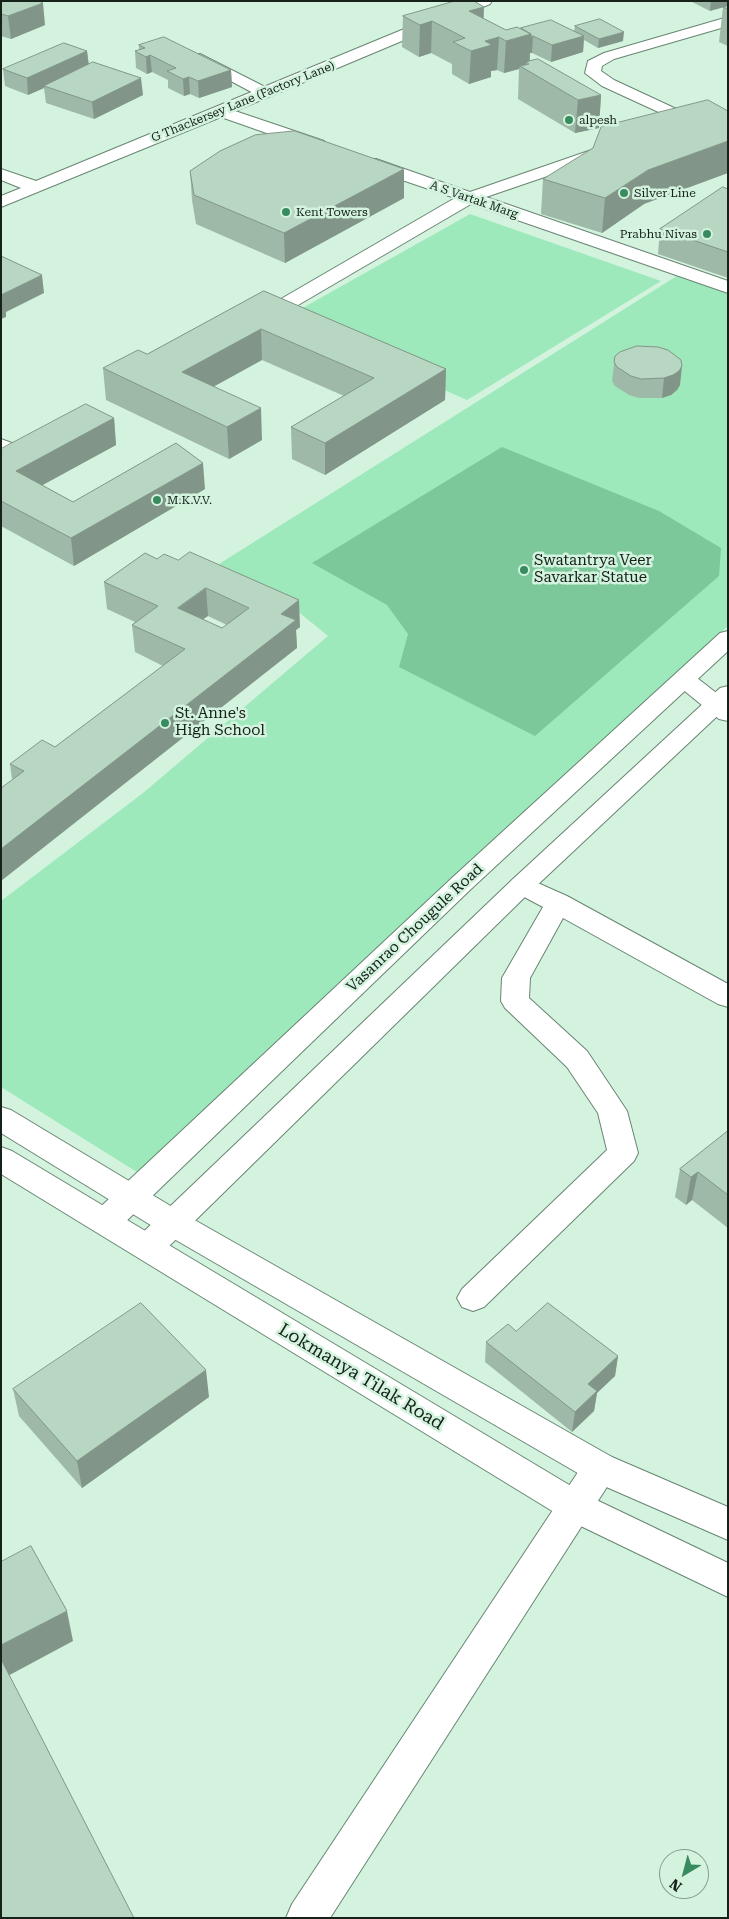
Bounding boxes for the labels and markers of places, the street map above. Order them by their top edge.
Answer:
place label: alpesh [579,113,617,127]
marker: alpesh [563,114,575,126]
place label: Silver Line [634,186,696,200]
marker: Silver Line [618,187,630,199]
place label: Kent Towers [296,205,368,219]
marker: Kent Towers [280,206,292,218]
place label: Prabhu Nivas [620,227,697,241]
marker: Prabhu Nivas [701,228,713,240]
place label: M.K.V.V. [167,493,212,507]
marker: M.K.V.V. [151,494,163,506]
place label: Swatantrya Veer Savarkar Statue [534,552,652,587]
marker: Swatantrya Veer Savarkar Statue [518,564,530,576]
place label: St. Anne's High School [175,705,265,740]
marker: St. Anne's High School [159,717,171,729]

